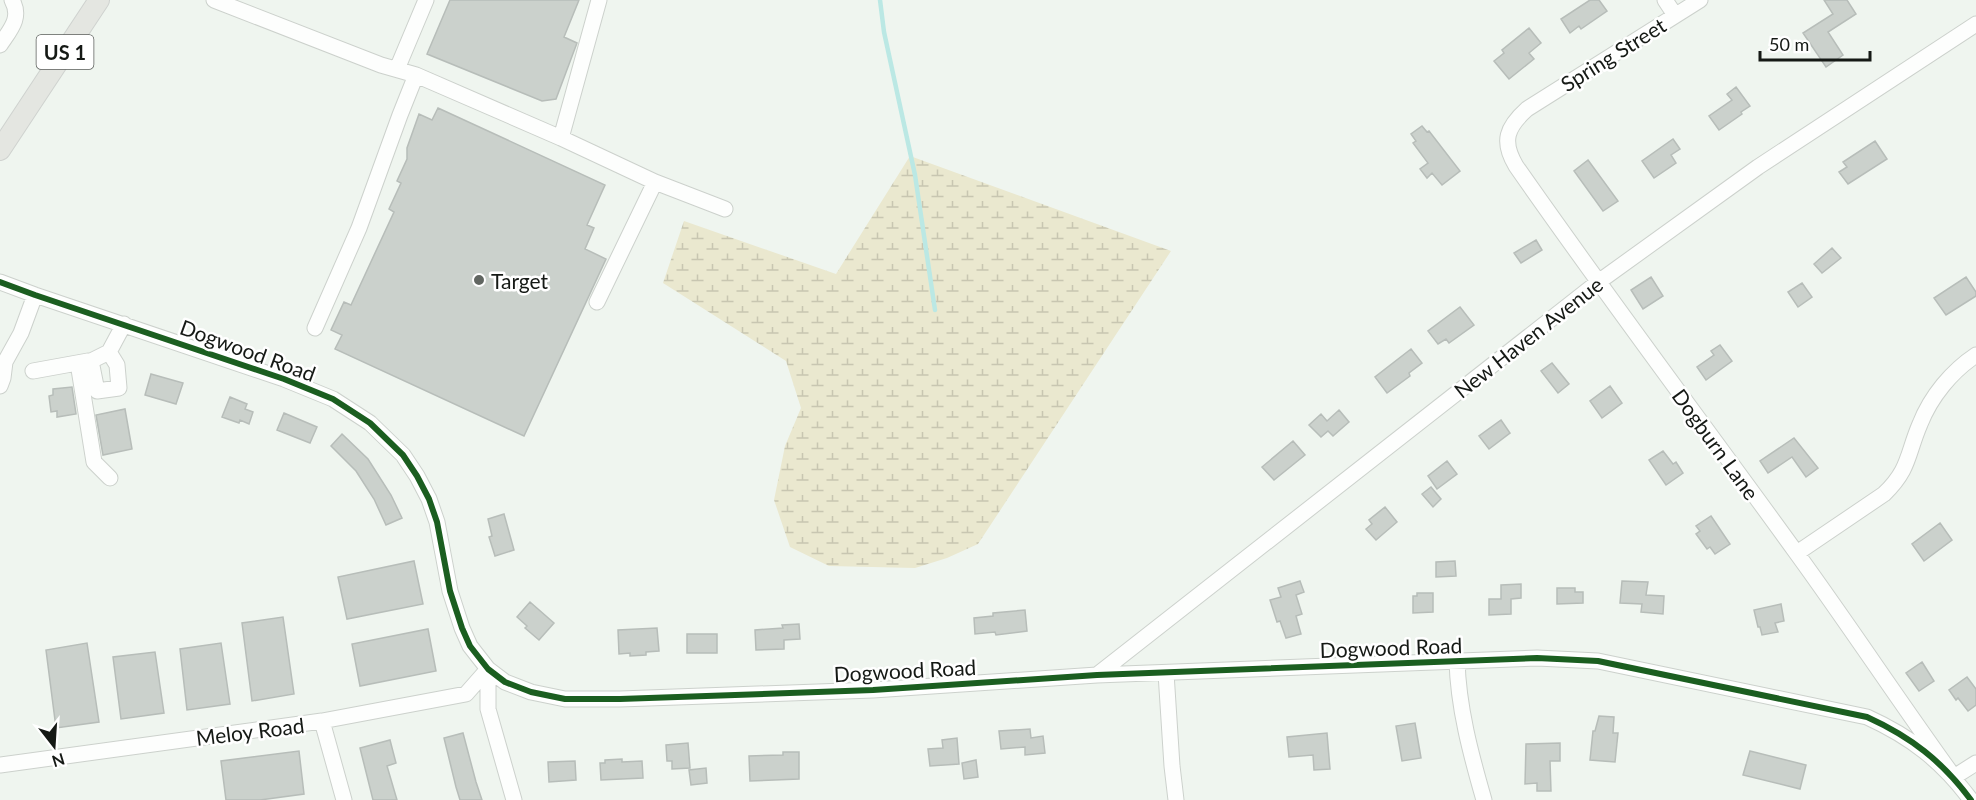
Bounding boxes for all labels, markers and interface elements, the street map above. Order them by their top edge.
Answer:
street label: Spring Street [1556,12,1670,96]
scale bar [1760,24,1870,62]
text: 50 m [1769,33,1809,55]
road number: US 1 [36,35,94,69]
place label: Target [491,268,549,293]
street label: New Haven Avenue [1449,271,1607,403]
marker: Target [472,273,486,287]
street label: Dogwood Road [177,314,319,386]
street label: Dogburn Lane [1667,384,1765,504]
street label: Dogwood Road [1319,632,1463,662]
street label: Dogwood Road [833,654,977,686]
street label: Meloy Road [194,712,306,750]
north arrow [24,716,84,776]
text: N [50,750,67,772]

